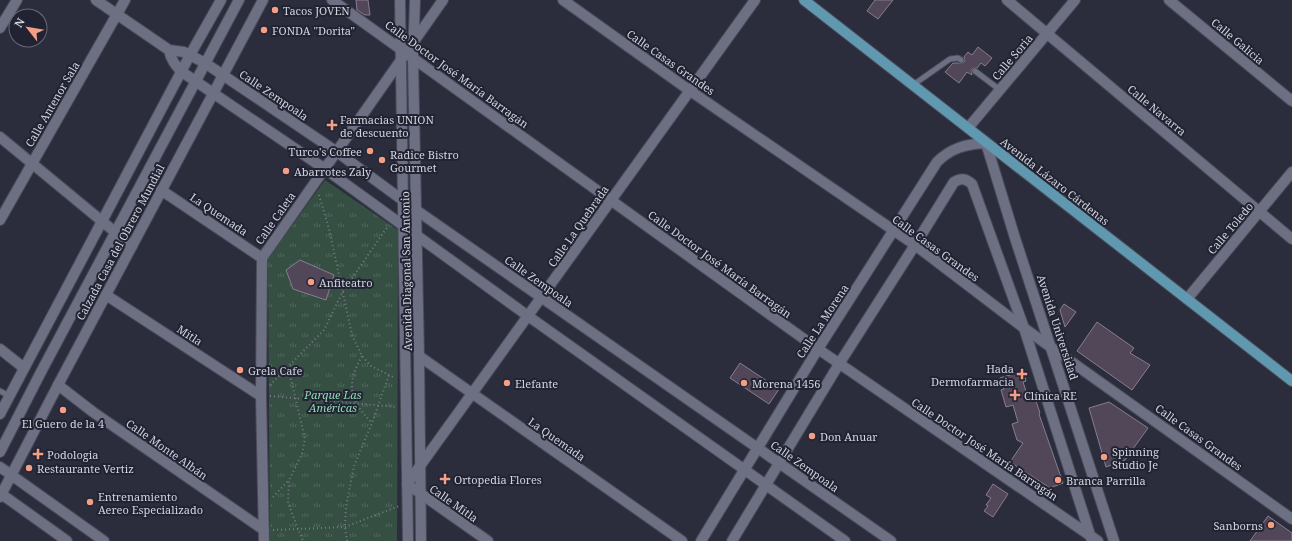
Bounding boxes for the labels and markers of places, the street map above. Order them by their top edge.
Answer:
place label: Tacos JOVEN [283,3,350,18]
marker: Tacos JOVEN [270,5,280,15]
place label: FONDA "Dorita" [272,23,355,38]
marker: FONDA "Dorita" [259,25,269,35]
place label: Farmacias UNION de descuento [340,112,434,140]
marker: Farmacias UNION de descuento [327,120,337,130]
place label: Turco's Coffee [288,144,362,159]
marker: Turco's Coffee [365,146,375,156]
place label: Radice Bistro Gourmet [390,147,459,175]
marker: Radice Bistro Gourmet [377,155,387,165]
place label: Abarrotes Zaly [294,164,372,179]
marker: Abarrotes Zaly [281,166,291,176]
place label: Anfiteatro [319,275,373,290]
marker: Anfiteatro [306,277,316,287]
place label: Hada Dermofarmacia [931,361,1014,389]
place label: Grela Cafe [248,363,302,378]
marker: Grela Cafe [235,365,245,375]
marker: Hada Dermofarmacia [1017,369,1027,379]
place label: Elefante [515,376,558,391]
place label: Morena 1456 [752,376,820,391]
marker: Elefante [502,378,512,388]
marker: Morena 1456 [739,378,749,388]
place label: Clínica RE [1024,388,1077,403]
marker: Clínica RE [1009,389,1021,401]
marker: El Guero de la 4 [58,405,68,415]
place label: El Guero de la 4 [22,416,104,431]
place label: Don Anuar [820,429,878,444]
marker: Don Anuar [807,431,817,441]
place label: Spinning Studio Je [1112,444,1159,472]
place label: Podologia [47,447,98,462]
marker: Podologia [32,448,44,460]
marker: Spinning Studio Je [1099,452,1109,462]
place label: Restaurante Vertiz [37,461,134,476]
marker: Restaurante Vertiz [24,463,34,473]
place label: Ortopedia Flores [454,472,542,487]
marker: Ortopedia Flores [439,473,451,485]
place label: Branca Parrilla [1066,473,1146,488]
marker: Branca Parrilla [1053,475,1063,485]
place label: Entrenamiento Aereo Especializado [98,489,203,517]
marker: Entrenamiento Aereo Especializado [85,497,95,507]
place label: Sanborns [1213,518,1263,533]
marker: Sanborns [1266,520,1276,530]

